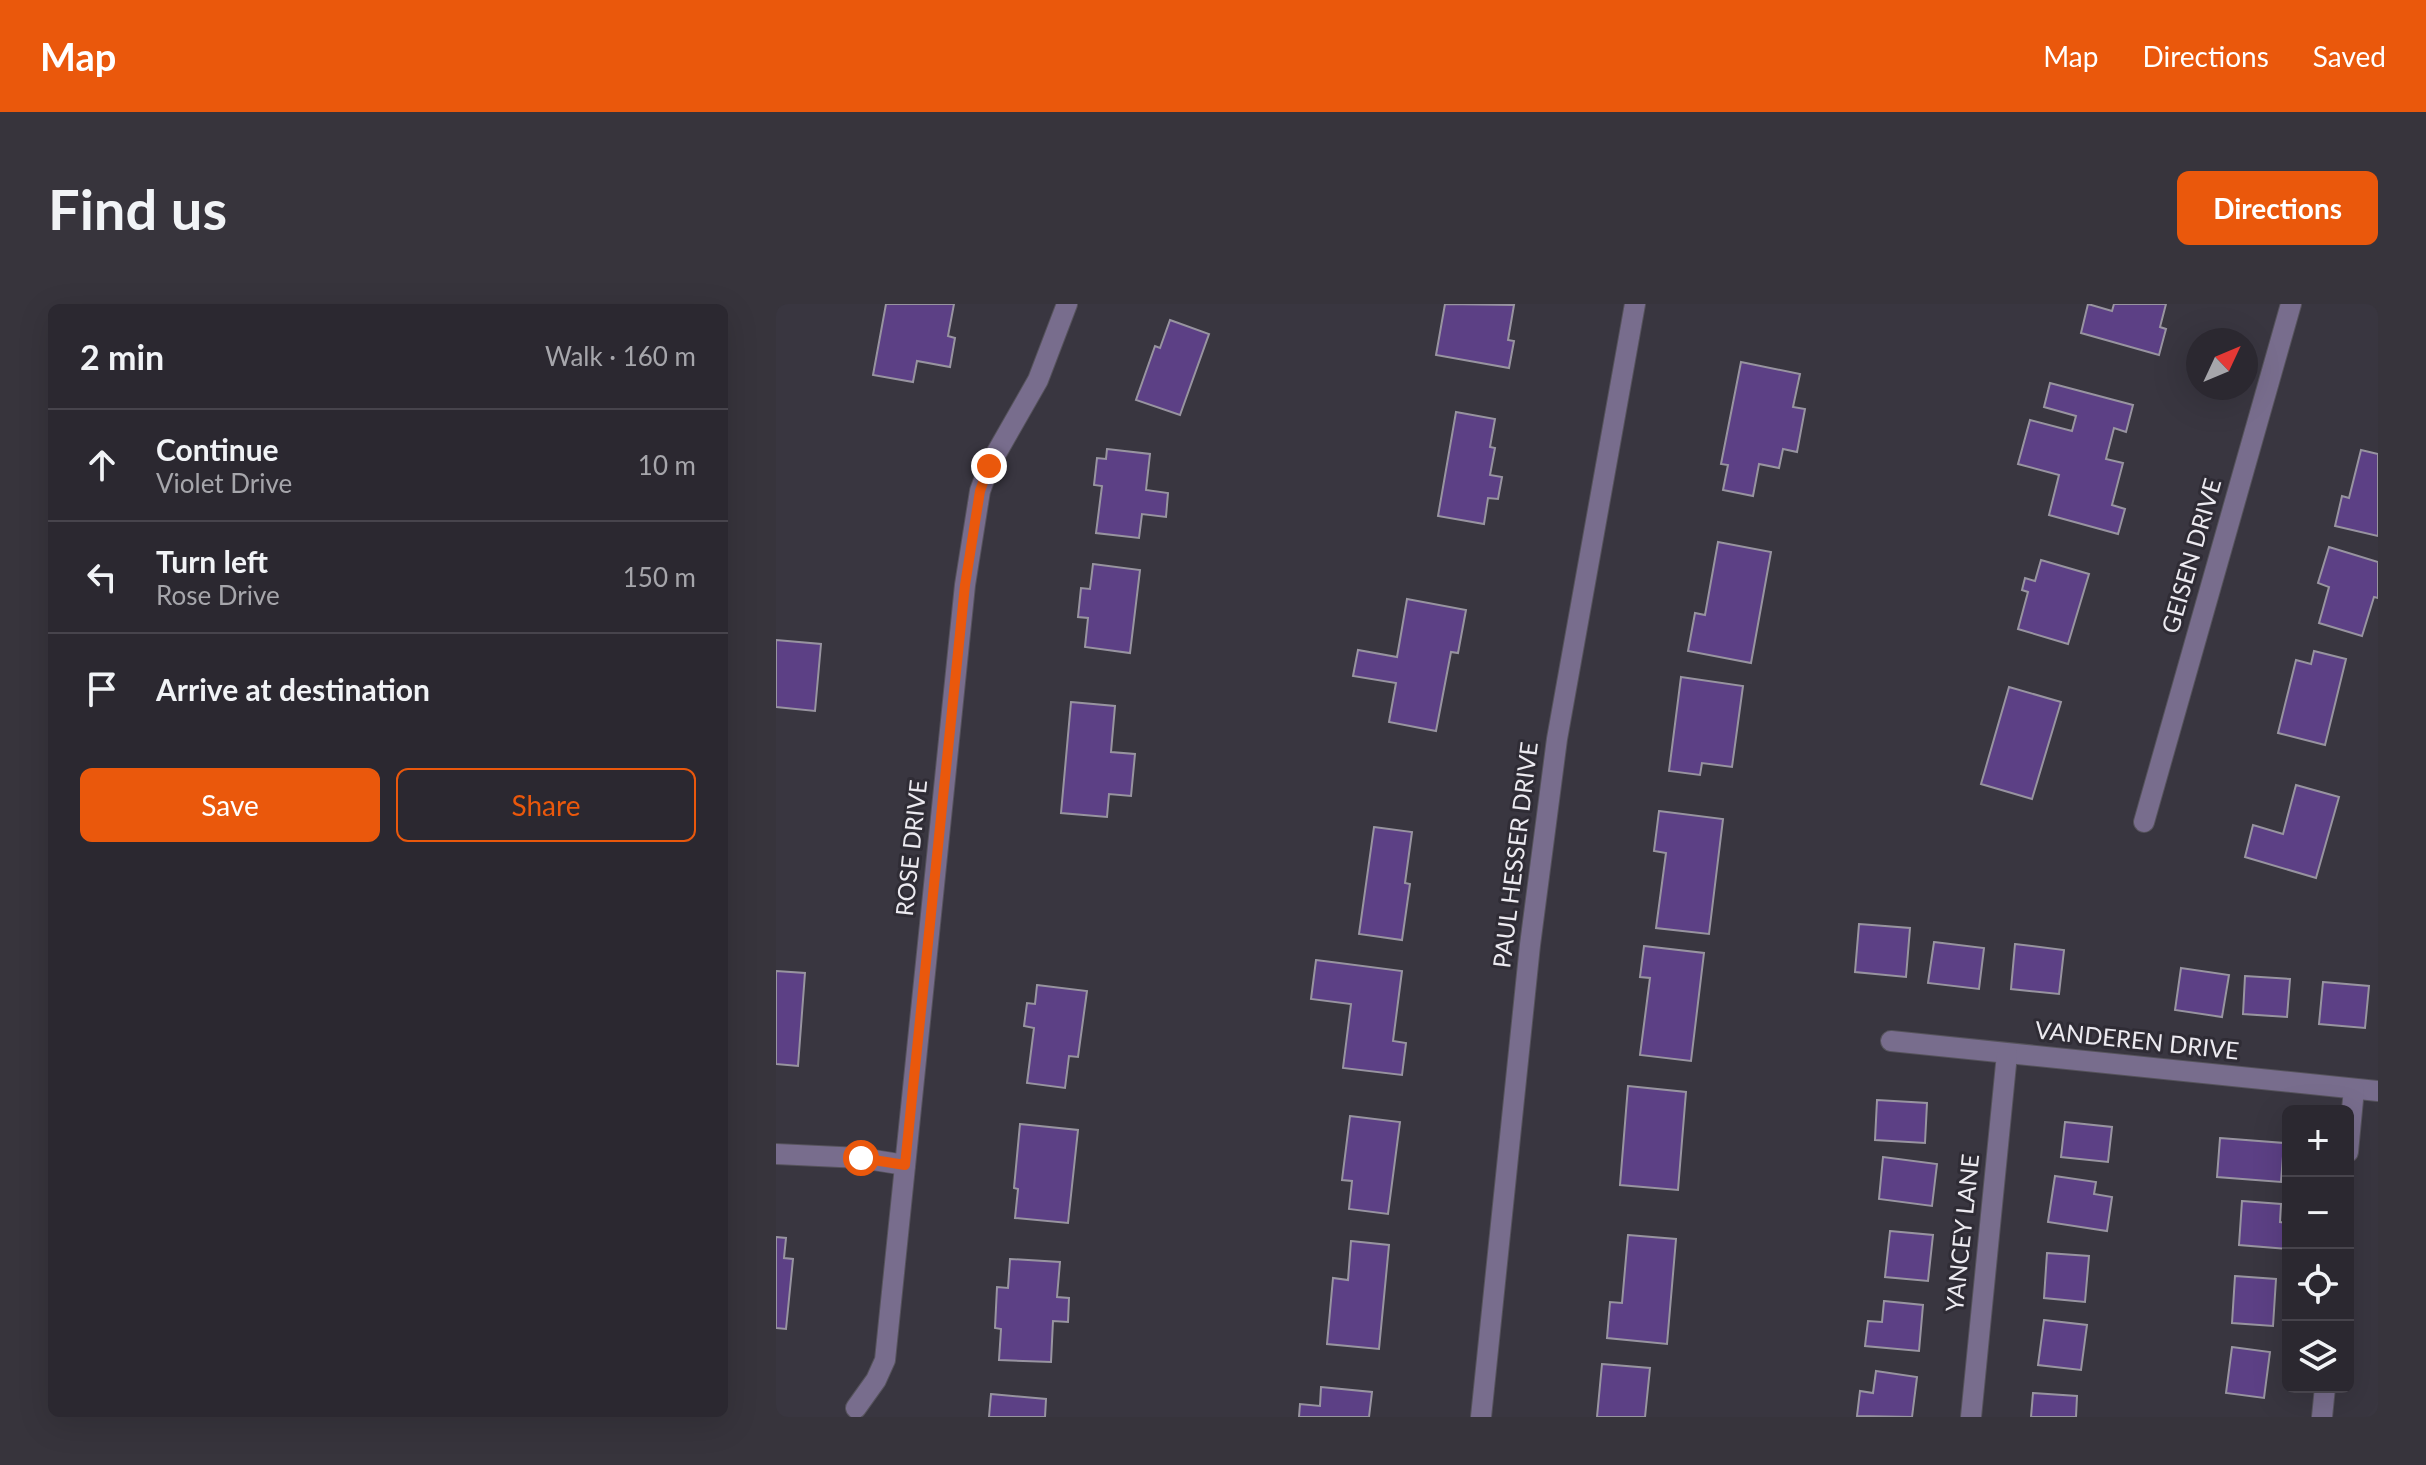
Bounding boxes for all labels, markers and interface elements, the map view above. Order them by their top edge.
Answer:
text: Map [40,33,116,79]
text: Map [2043,39,2098,73]
text: Directions [2142,39,2269,73]
text: Saved [2313,39,2386,73]
button: Directions [2177,171,2378,245]
text: Find us [48,175,227,242]
north arrow [2186,328,2258,400]
text: 2 min [80,336,164,377]
text: Walk · 160 m [545,340,696,372]
text: Continue [156,431,279,467]
icon: ahead [80,443,124,487]
route end [971,448,1007,484]
text: 10 m [638,449,696,481]
text: Violet Drive [156,467,292,499]
street label: GEISEN DRIVE [2155,475,2226,636]
text: Turn left [156,543,268,579]
icon: left [80,555,124,599]
text: 150 m [623,561,696,593]
text: Rose Drive [156,579,280,611]
icon: arrive [80,667,124,711]
text: Arrive at destination [156,671,430,707]
street label: PAUL HESSER DRIVE [1486,740,1543,970]
button: Save [80,768,380,842]
button: Share [396,768,696,842]
street label: ROSE DRIVE [889,778,932,918]
street label: VANDEREN DRIVE [2034,1014,2241,1065]
map controls [2282,1105,2354,1393]
button: + [2282,1105,2354,1177]
route start [843,1140,879,1176]
street label: YANCEY LANE [1939,1152,1984,1313]
button: − [2282,1177,2354,1249]
button: locate [2282,1249,2354,1321]
button: layers [2282,1321,2354,1393]

